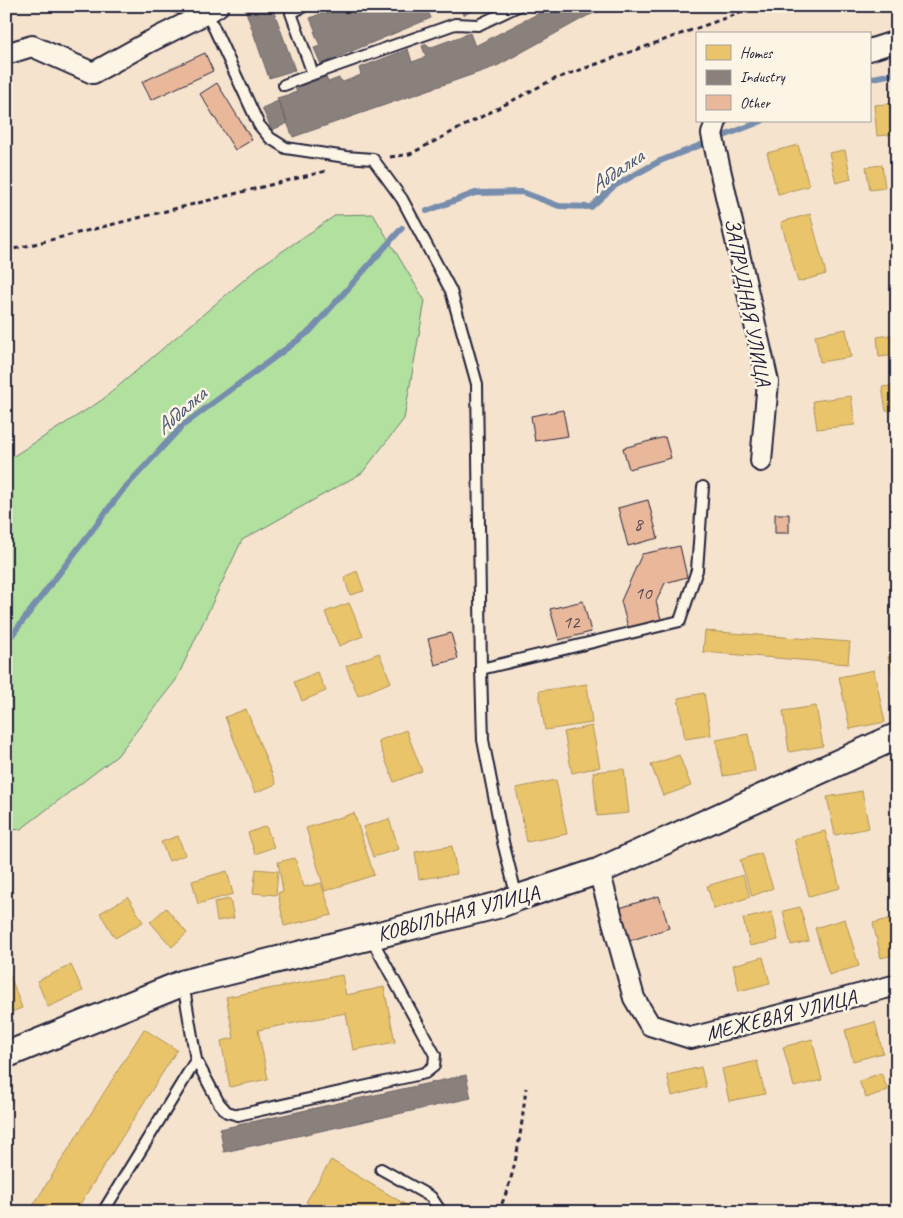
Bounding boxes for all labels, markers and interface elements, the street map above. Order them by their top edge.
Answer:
legend [696,32,870,122]
text: Homes [740,44,774,63]
text: Industry [740,68,787,87]
text: Other [740,94,771,113]
water label: Абдалка [584,141,651,199]
street label: ЗАПРУДНАЯ УЛИЦА [719,216,777,389]
water label: Абдалка [149,379,214,441]
house number: 8 [634,512,645,536]
house number: 10 [634,581,653,605]
house number: 12 [562,610,581,634]
street label: КОВЫЛЬНАЯ УЛИЦА [374,879,542,947]
street label: МЕЖЕВАЯ УЛИЦА [703,983,860,1046]

